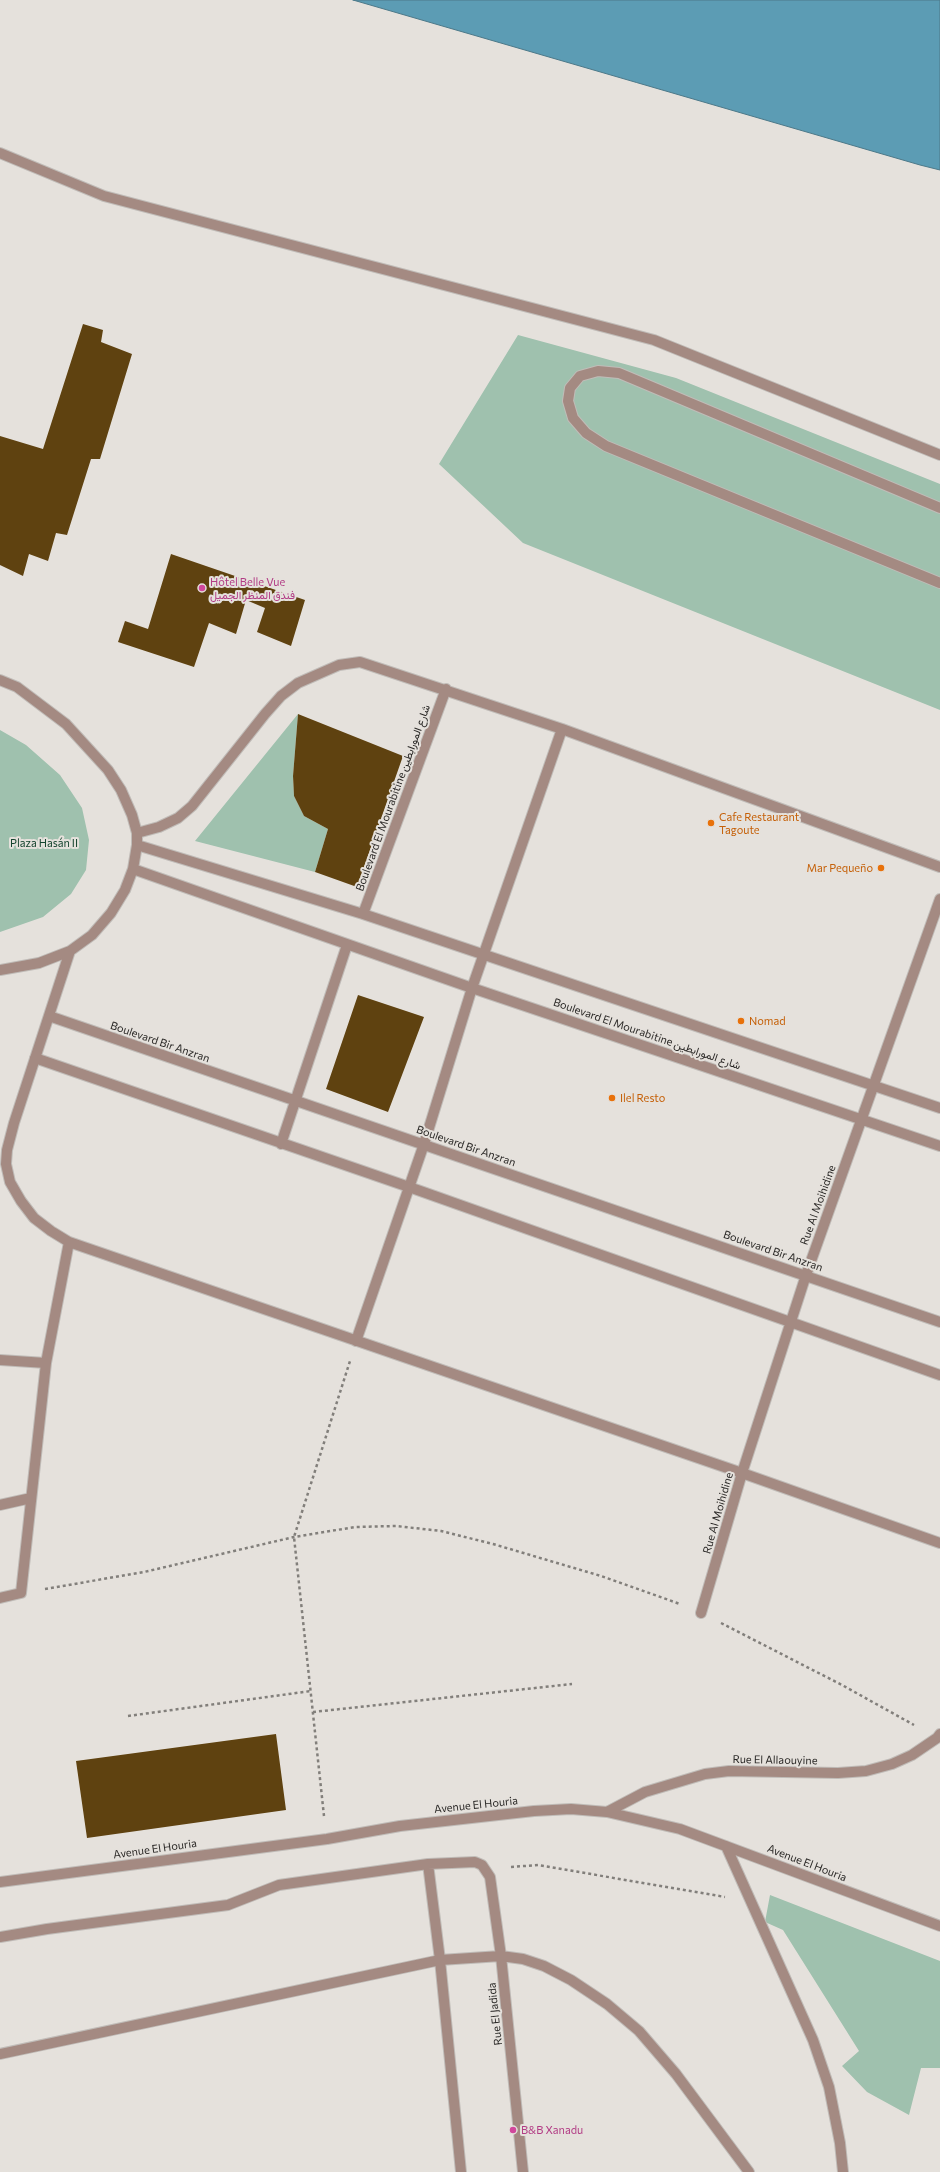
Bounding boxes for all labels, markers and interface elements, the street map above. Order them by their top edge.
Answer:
place label: Hôtel Belle Vue فندق المنظر الجميل [210,575,295,601]
marker: Hôtel Belle Vue فندق المنظر الجميل [197,583,207,593]
street label: Boulevard El Mourabitine شارع المورابطين [353,703,433,893]
place label: Cafe Restaurant Tagoute [719,810,799,836]
marker: Cafe Restaurant Tagoute [706,818,716,828]
park label: Plaza Hasán II [10,836,78,850]
place label: Mar Pequeño [807,861,873,875]
marker: Mar Pequeño [876,863,886,873]
street label: Boulevard El Mourabitine شارع المورابطين [551,996,743,1072]
place label: Nomad [749,1014,786,1028]
marker: Nomad [736,1016,746,1026]
street label: Boulevard Bir Anzran [109,1019,211,1065]
place label: Ilel Resto [620,1091,665,1105]
marker: Ilel Resto [607,1093,617,1103]
street label: Boulevard Bir Anzran [415,1123,517,1169]
street label: Rue Al Moihidine [797,1163,839,1247]
street label: Boulevard Bir Anzran [722,1228,824,1274]
street label: Rue Al Moihidine [700,1471,736,1555]
street label: Rue El Allaouyine [732,1753,818,1767]
street label: Avenue El Houria [433,1794,519,1816]
street label: Avenue El Houria [112,1837,198,1861]
street label: Avenue El Houria [765,1842,849,1884]
street label: Rue El Jadida [485,1982,505,2046]
place label: B&B Xanadu [521,2123,583,2137]
marker: B&B Xanadu [508,2125,518,2135]

